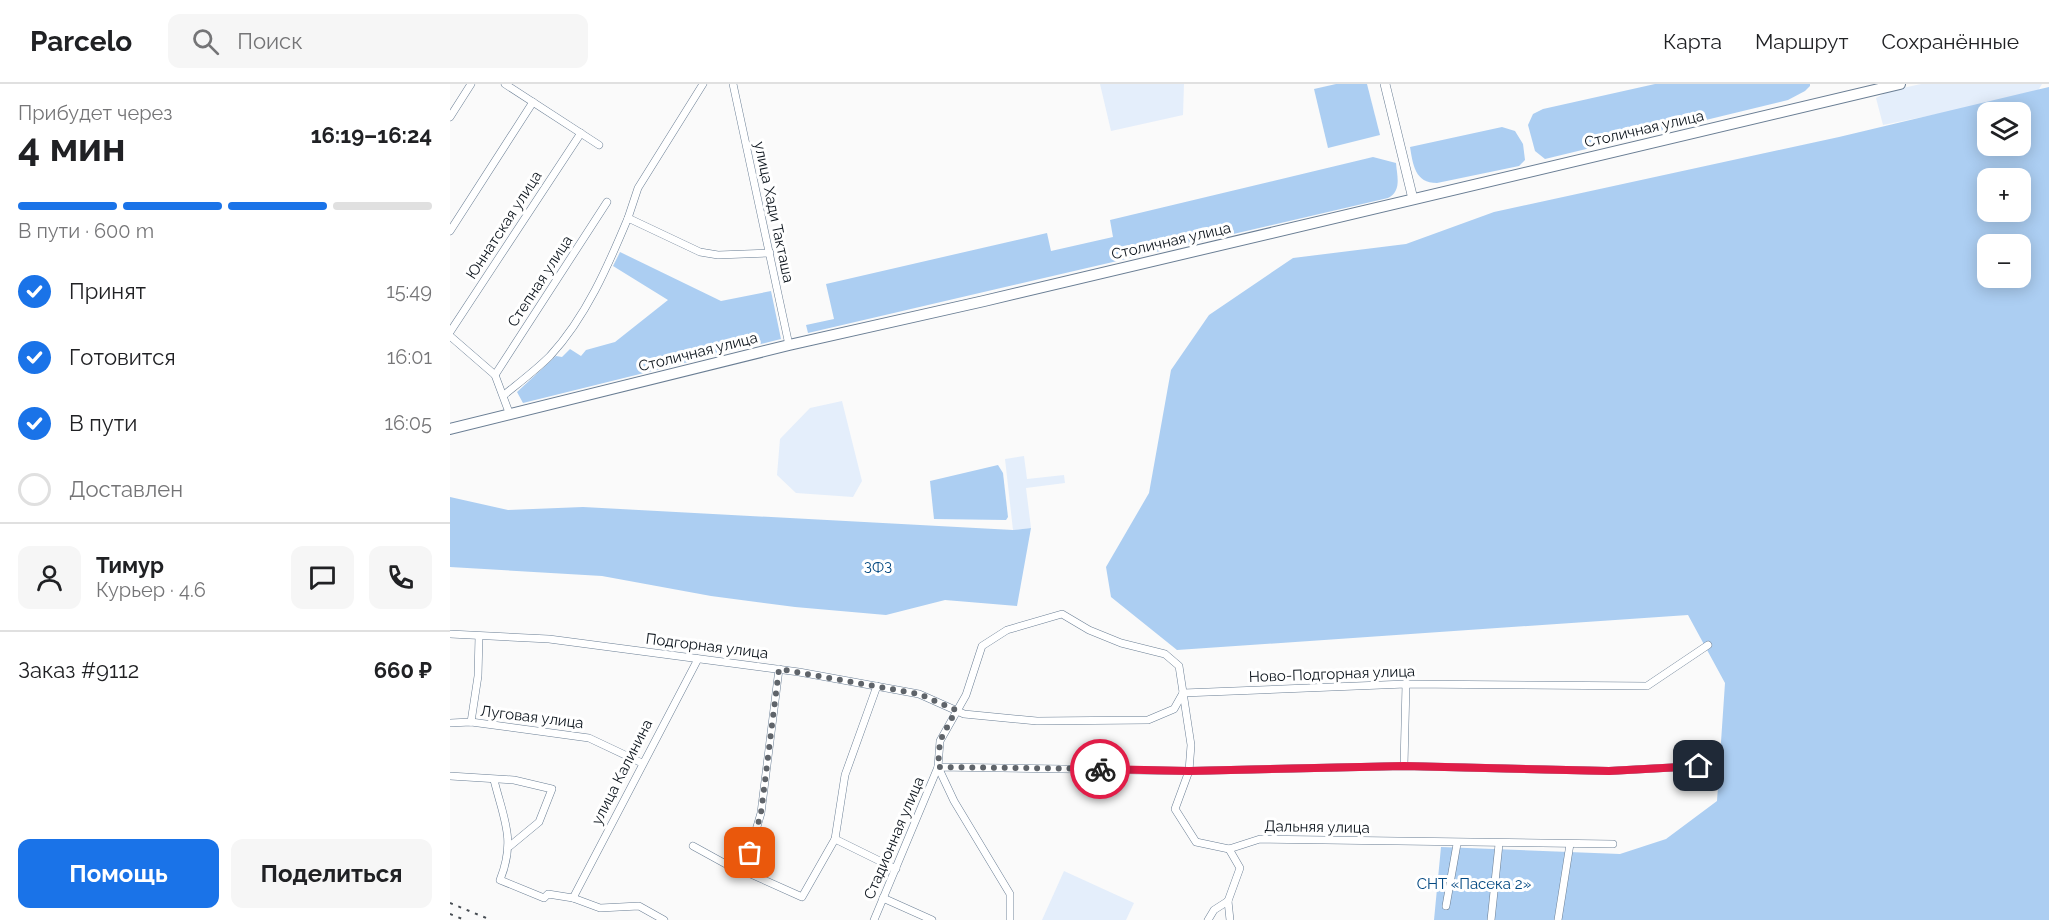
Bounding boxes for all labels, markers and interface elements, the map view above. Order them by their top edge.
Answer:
search box [168,14,588,68]
text: Parcelo [30,25,132,58]
icon: search [189,25,222,58]
text: Поиск [237,28,303,54]
text: Карта [1663,29,1722,54]
text: Маршрут [1755,29,1848,54]
text: Сохранённые [1881,29,2019,54]
text: Прибудет через [18,101,172,125]
map controls [1977,102,2031,288]
button: layers [1977,102,2031,156]
street label: Столичная улица [1582,106,1706,152]
text: 16:19–16:24 [311,122,432,148]
text: 4 мин [18,124,126,170]
street label: улица Хади Такташа [750,140,798,284]
street label: Юннатская улица [462,168,546,282]
button: + [1977,168,2031,222]
street label: Столичная улица [1109,218,1233,264]
text: В пути · 600 m [18,219,154,243]
street label: Степная улица [504,232,576,330]
button: − [1977,234,2031,288]
icon: check [18,275,51,308]
text: Принят [69,278,146,304]
text: 15:49 [386,279,432,303]
street label: Столичная улица [637,328,759,376]
icon: check [18,341,51,374]
text: Готовится [69,344,176,370]
text: 16:01 [387,345,432,369]
icon: check [18,407,51,440]
text: В пути [69,410,137,436]
text: 16:05 [384,411,432,435]
text: Доставлен [69,476,183,502]
button: person [18,546,81,609]
button: chat [291,546,354,609]
button: phone [369,546,432,609]
text: Тимур [96,552,164,578]
park label: ЗФЗ [864,559,892,577]
text: Курьер · 4.6 [96,578,206,602]
street label: Подгорная улица [645,630,769,662]
text: Заказ #9112 [18,657,139,683]
text: 660 ₽ [374,657,432,683]
street label: Ново-Подгорная улица [1249,662,1415,686]
street label: Луговая улица [479,702,585,732]
street label: улица Калинина [588,716,656,828]
courier [1070,739,1130,799]
pin [1673,740,1724,791]
icon: home [1682,749,1715,782]
icon: bike [1084,753,1117,786]
street label: Стадионная улица [860,774,928,902]
street label: Дальняя улица [1264,817,1370,837]
pin [724,827,775,878]
icon: bag [733,836,766,869]
button: Помощь [18,839,219,908]
button: Поделиться [231,839,432,908]
park label: СНТ «Пасека 2» [1417,875,1531,893]

